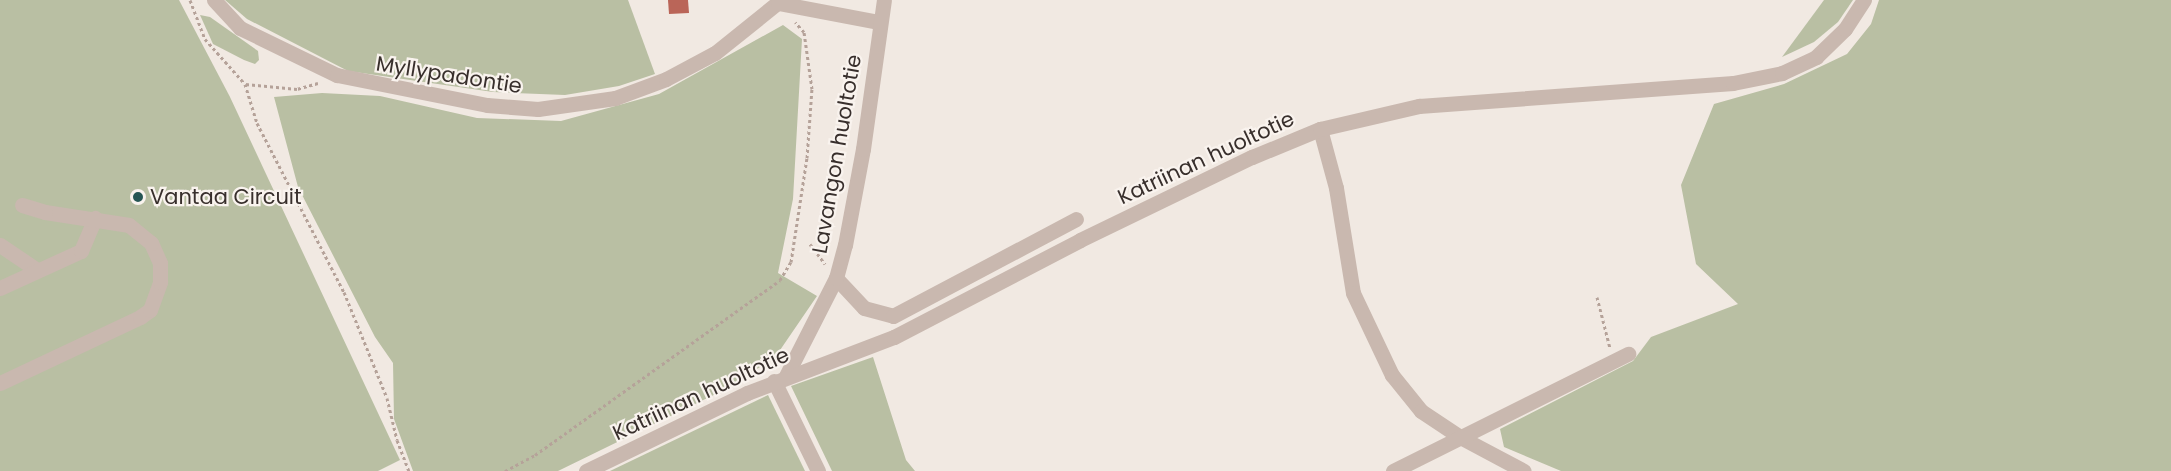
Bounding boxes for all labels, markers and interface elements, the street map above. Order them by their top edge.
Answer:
street label: Myllypadontie [374,51,524,99]
street label: Lavangon huoltotie [807,52,867,256]
street label: Katriinan huoltotie [1114,106,1298,210]
place label: Vantaa Circuit [150,184,302,210]
marker: Vantaa Circuit [131,190,145,204]
street label: Katriinan huoltotie [609,342,793,446]

